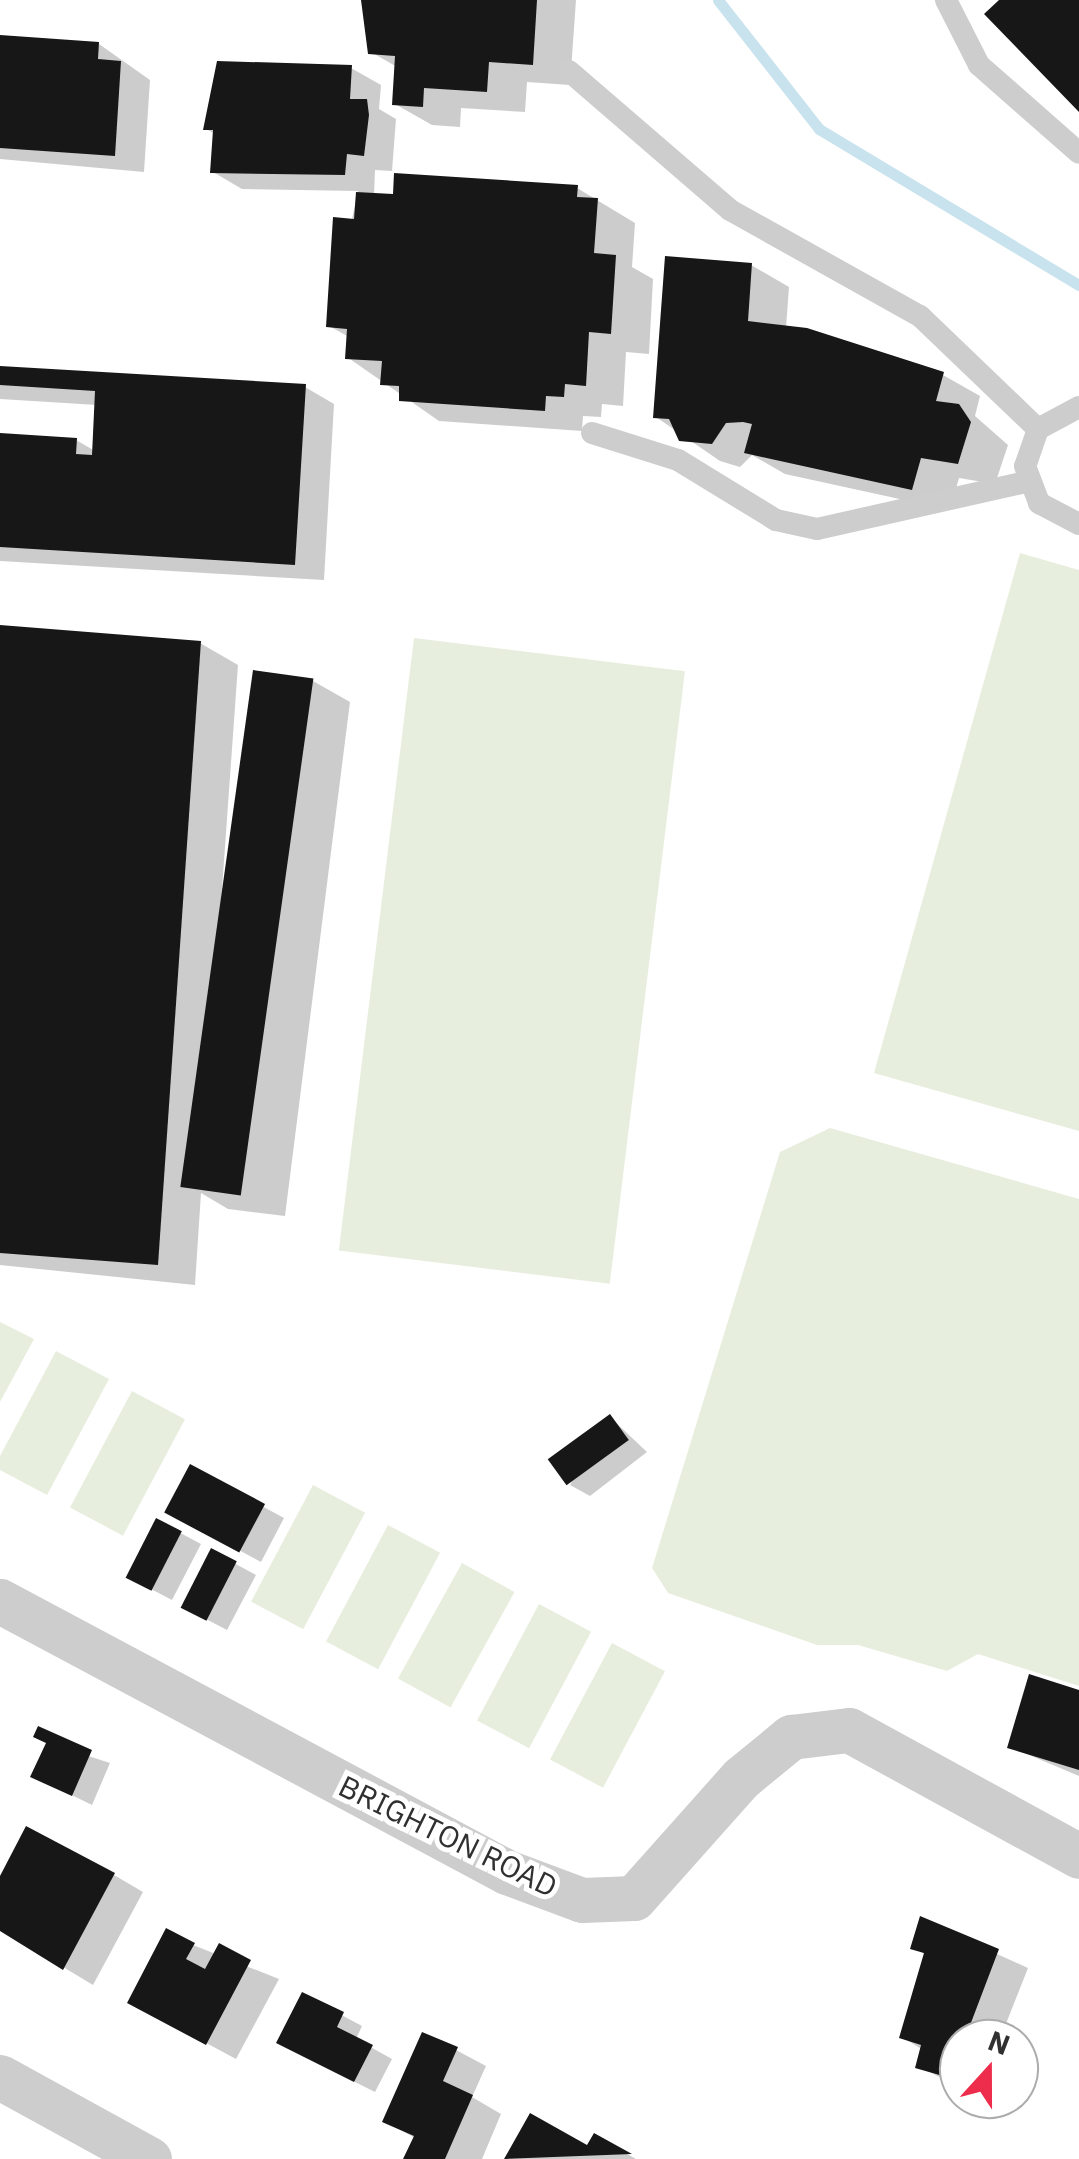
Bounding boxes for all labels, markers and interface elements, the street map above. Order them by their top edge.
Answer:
street label: BRIGHTON ROAD [333,1768,563,1904]
north arrow [939,2019,1039,2119]
text: N [983,2021,1015,2063]

